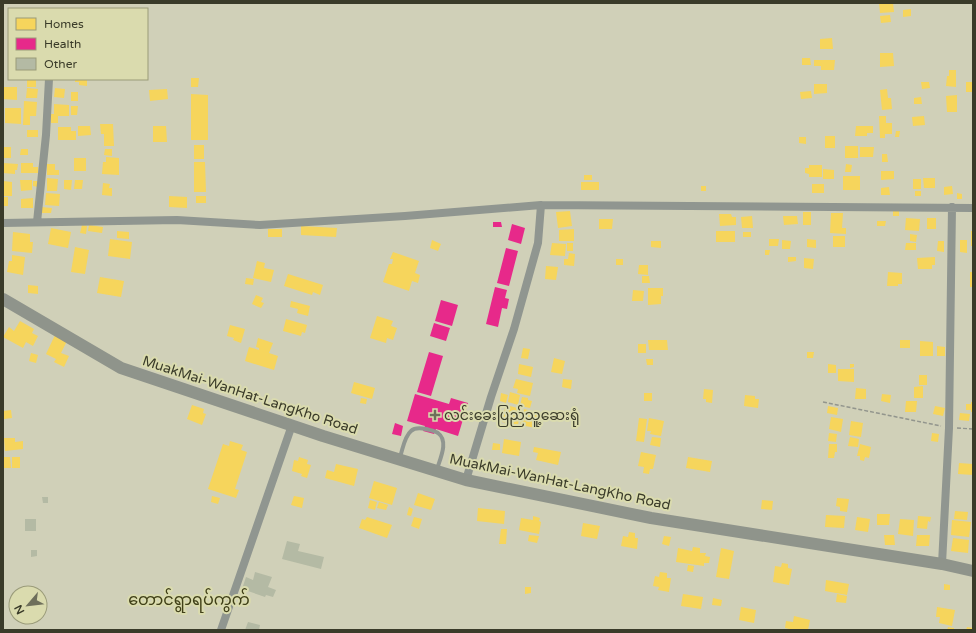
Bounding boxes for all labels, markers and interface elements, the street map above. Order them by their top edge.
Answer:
legend [8,8,148,80]
text: Homes [44,17,84,31]
text: Health [44,37,81,51]
text: Other [44,57,77,71]
street label: MuakMai-WanHat-LangKho Road [140,352,360,438]
place label: လင်းခေးပြည်သူ့ဆေးရုံ [444,405,579,427]
marker: လင်းခေးပြည်သူ့ဆေးရုံ [429,409,441,421]
street label: MuakMai-WanHat-LangKho Road [448,450,672,514]
north arrow [8,585,48,625]
district label: တောင်ရွာရပ်ကွက် [128,588,250,613]
text: N [12,603,27,616]

